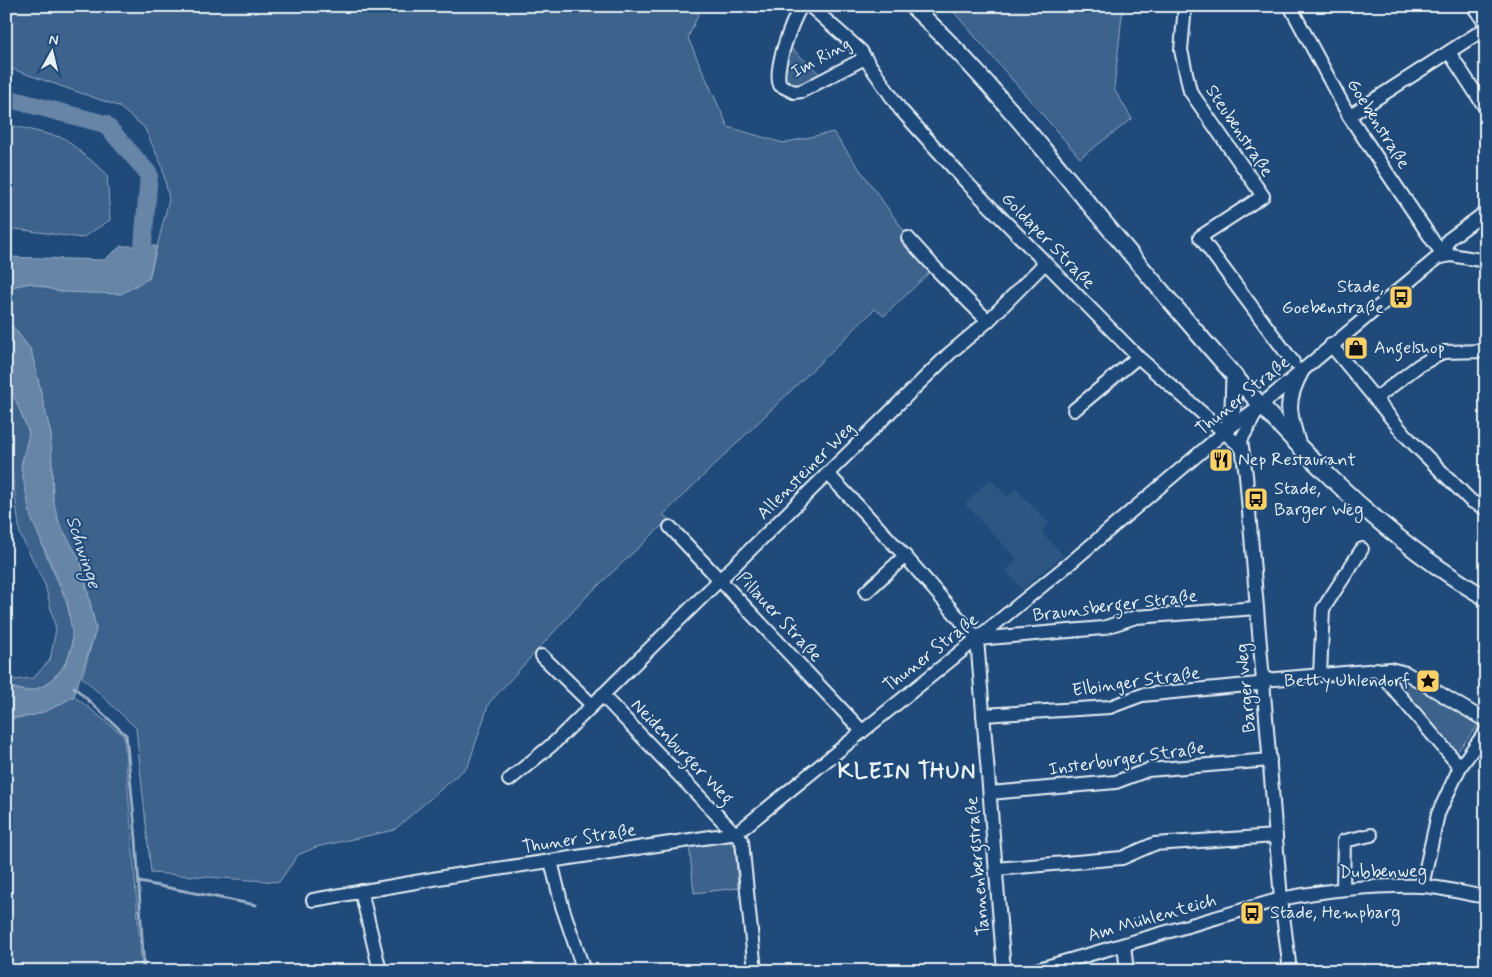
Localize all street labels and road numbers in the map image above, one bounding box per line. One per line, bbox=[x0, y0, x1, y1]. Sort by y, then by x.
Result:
street label: Im Ring bbox=[787, 32, 855, 84]
street label: Goebenstraße bbox=[1341, 74, 1415, 174]
street label: Steubenstraße bbox=[1199, 80, 1279, 182]
street label: Goldaper Straße bbox=[996, 187, 1101, 295]
street label: Thuner Straße bbox=[1191, 350, 1295, 441]
street label: Allensteiner Weg bbox=[752, 417, 860, 525]
street label: Pillauer Straße bbox=[731, 567, 827, 667]
street label: Braunsberger Straße bbox=[1031, 584, 1199, 630]
street label: Thuner Straße bbox=[878, 608, 984, 698]
street label: Barger Weg bbox=[1230, 642, 1263, 734]
street label: Elbinger Straße bbox=[1071, 661, 1201, 703]
street label: Neidenburger Weg bbox=[624, 694, 739, 812]
street label: Insterburger Straße bbox=[1047, 736, 1207, 782]
street label: Tannenbergstraße bbox=[960, 795, 998, 936]
street label: Thuner Straße bbox=[520, 818, 638, 860]
street label: Dubbenweg bbox=[1339, 859, 1427, 886]
street label: Am Mühlenteich bbox=[1085, 888, 1219, 948]

